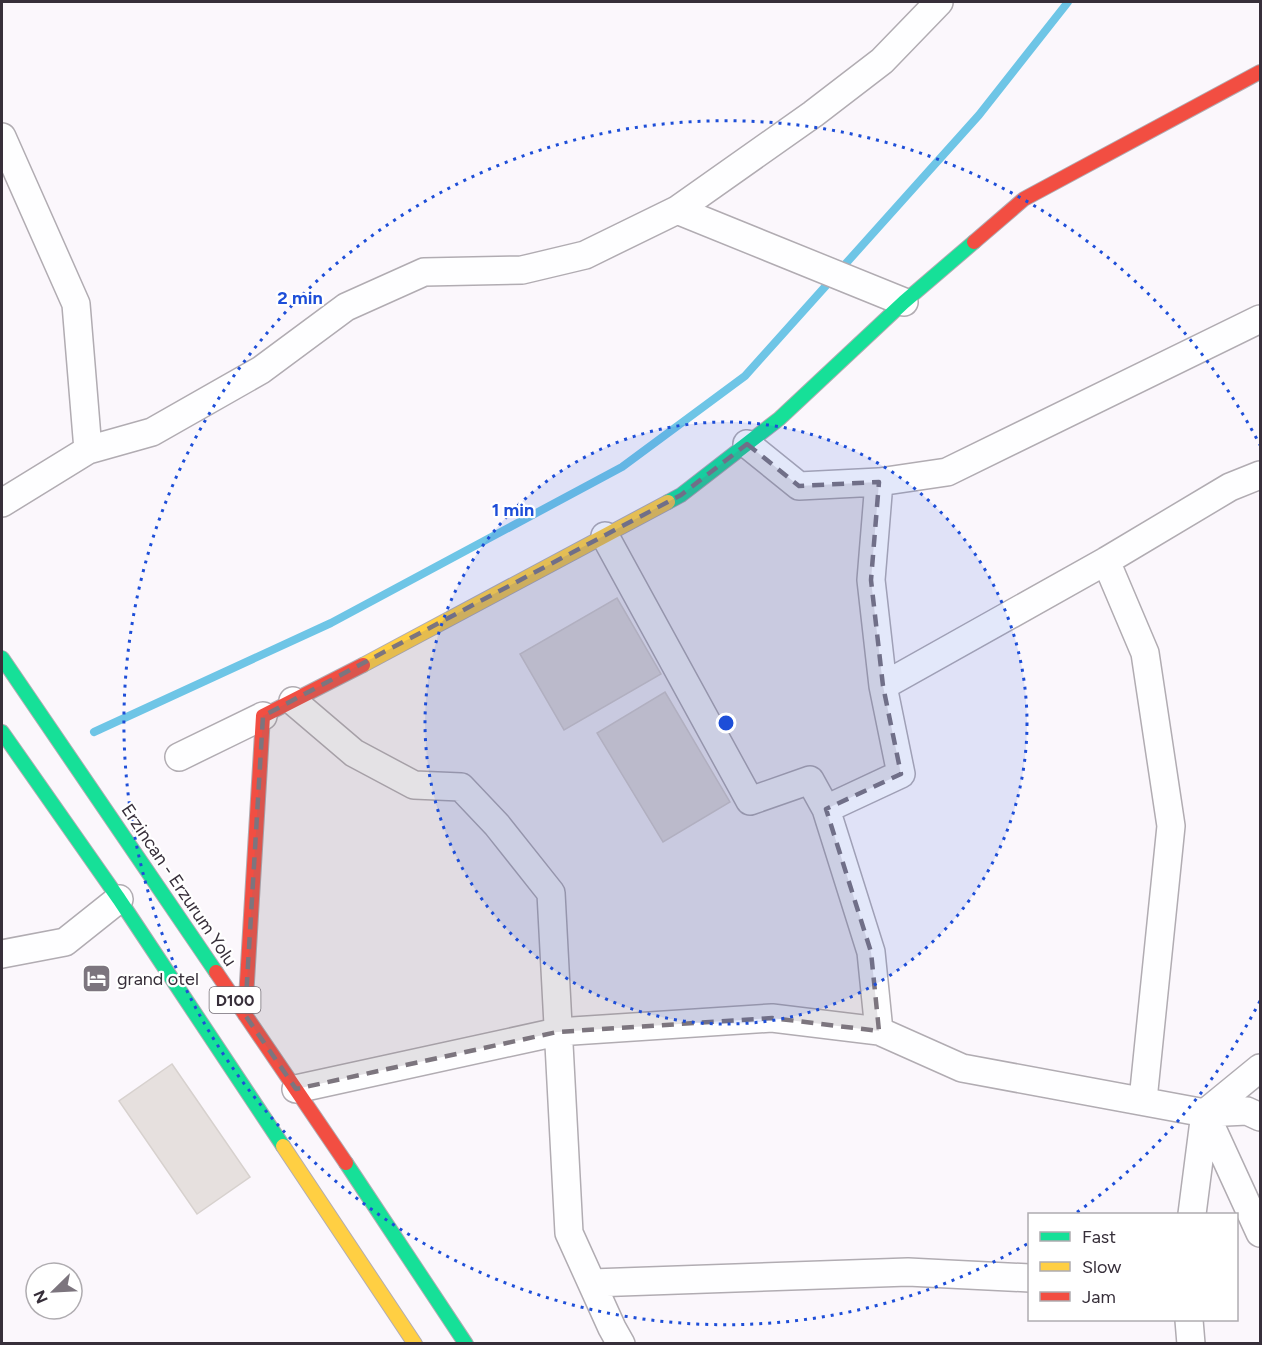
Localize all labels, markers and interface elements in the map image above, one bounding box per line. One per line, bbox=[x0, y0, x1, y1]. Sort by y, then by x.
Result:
text: 2 min bbox=[277, 287, 323, 309]
text: 1 min bbox=[492, 499, 534, 521]
centre of rings bbox=[716, 713, 736, 733]
street label: Erzincan - Erzurum Yolu bbox=[116, 800, 242, 970]
hotel icon: grand otel bbox=[80, 963, 112, 995]
place label: grand otel bbox=[117, 968, 199, 990]
road number: D100 bbox=[210, 987, 260, 1013]
legend bbox=[1028, 1213, 1238, 1321]
text: Fast bbox=[1082, 1226, 1116, 1248]
text: Slow bbox=[1082, 1256, 1121, 1278]
north arrow bbox=[24, 1261, 84, 1321]
text: Jam bbox=[1082, 1286, 1116, 1308]
text: N bbox=[30, 1287, 52, 1306]

